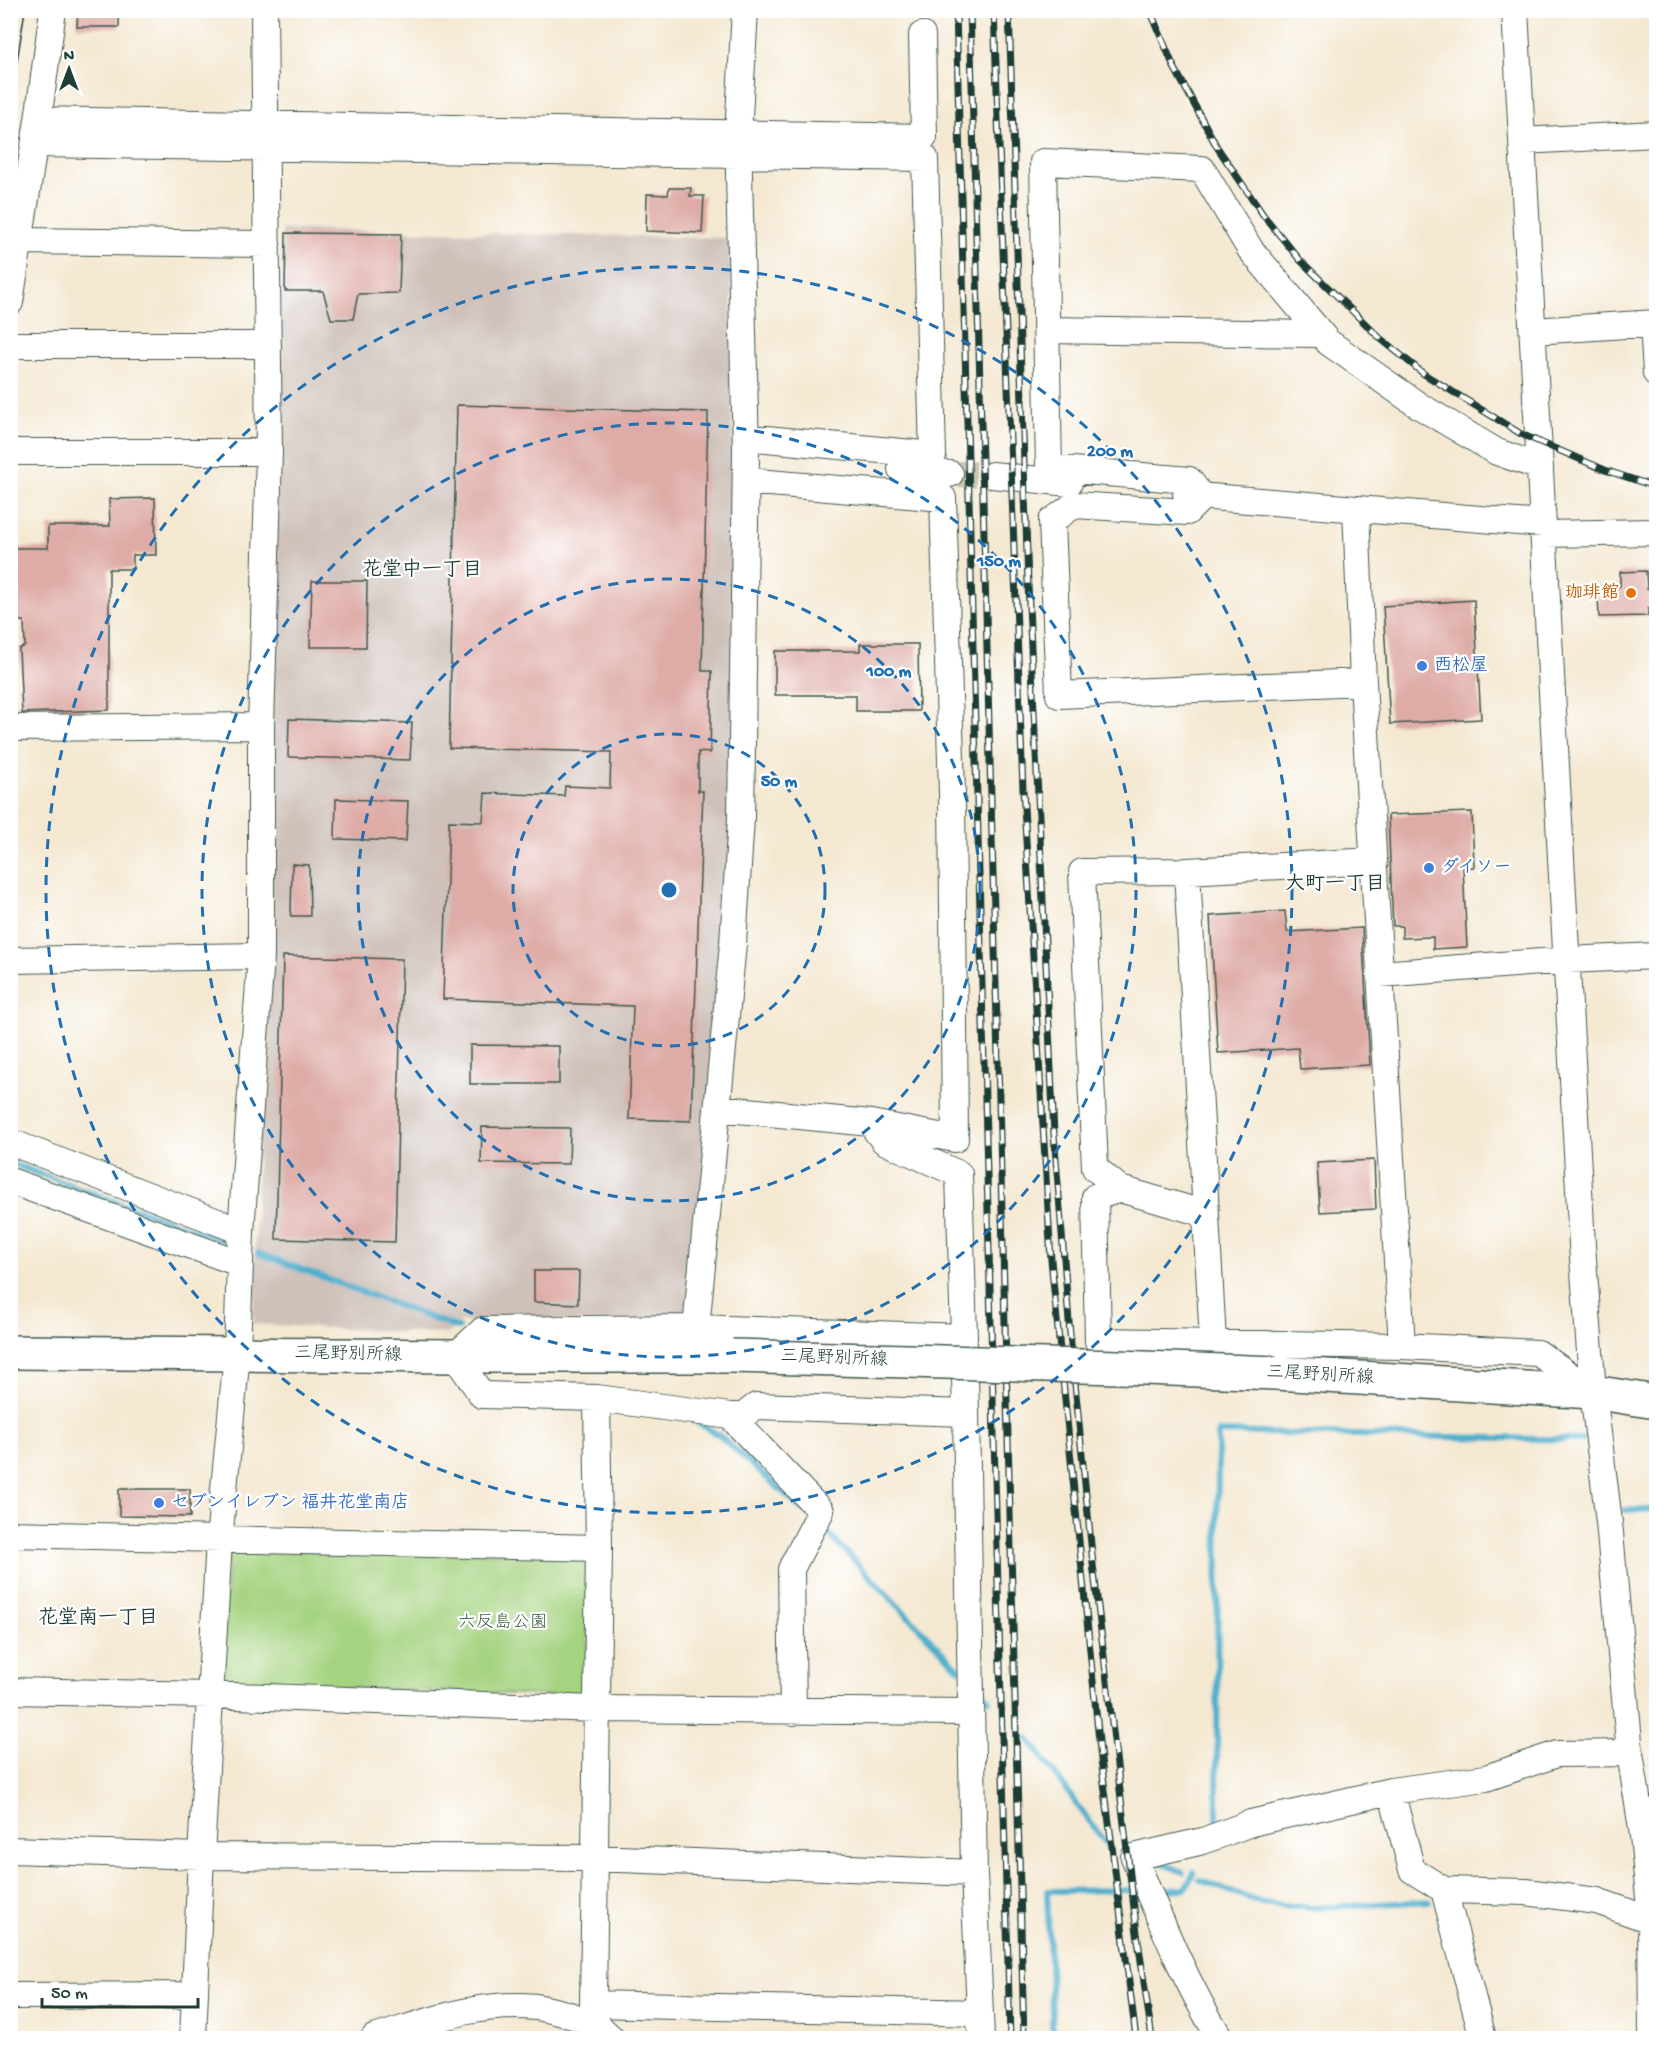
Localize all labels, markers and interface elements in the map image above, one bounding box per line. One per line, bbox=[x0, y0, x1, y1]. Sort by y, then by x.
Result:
north arrow bbox=[39, 39, 99, 99]
text: N bbox=[64, 48, 75, 67]
text: 200 m bbox=[1087, 442, 1133, 463]
text: 150 m bbox=[976, 552, 1021, 573]
district label: 花堂中一丁目 bbox=[362, 558, 482, 583]
place label: 珈琲館 bbox=[1565, 582, 1619, 604]
marker: 珈琲館 bbox=[1624, 586, 1638, 600]
place label: 西松屋 bbox=[1434, 655, 1488, 677]
marker: 西松屋 bbox=[1415, 659, 1429, 673]
text: 100 m bbox=[866, 662, 912, 683]
text: 50 m bbox=[761, 772, 798, 793]
place label: ダイソー bbox=[1441, 857, 1511, 879]
marker: ダイソー bbox=[1422, 861, 1436, 875]
district label: 大町一丁目 bbox=[1285, 873, 1385, 897]
centre of rings bbox=[659, 880, 679, 900]
street label: 三尾野別所線 bbox=[294, 1343, 402, 1366]
street label: 三尾野別所線 bbox=[780, 1346, 888, 1371]
street label: 三尾野別所線 bbox=[1266, 1362, 1375, 1389]
place label: セブンイレブン 福井花堂南店 bbox=[171, 1492, 409, 1514]
marker: セブンイレブン 福井花堂南店 bbox=[152, 1496, 166, 1510]
district label: 花堂南一丁目 bbox=[38, 1606, 158, 1631]
park label: 六反島公園 bbox=[458, 1612, 548, 1634]
scale bar bbox=[42, 1971, 198, 2009]
text: 50 m bbox=[51, 1984, 88, 2005]

